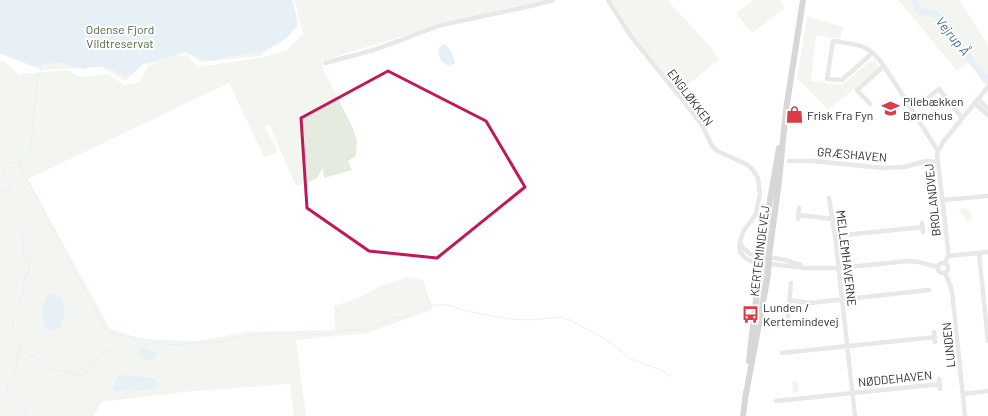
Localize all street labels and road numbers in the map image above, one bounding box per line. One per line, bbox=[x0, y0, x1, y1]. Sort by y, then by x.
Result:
street label: ENGLØKKEN bbox=[665, 66, 717, 128]
street label: GRÆSHAVEN bbox=[816, 144, 888, 164]
street label: BROLANDVEJ bbox=[921, 163, 943, 237]
street label: KERTEMINDEVEJ bbox=[746, 205, 772, 297]
street label: MELLEMHAVERNE bbox=[834, 209, 860, 307]
street label: LUNDEN bbox=[939, 322, 957, 368]
street label: NØDDEHAVEN bbox=[857, 367, 933, 389]

